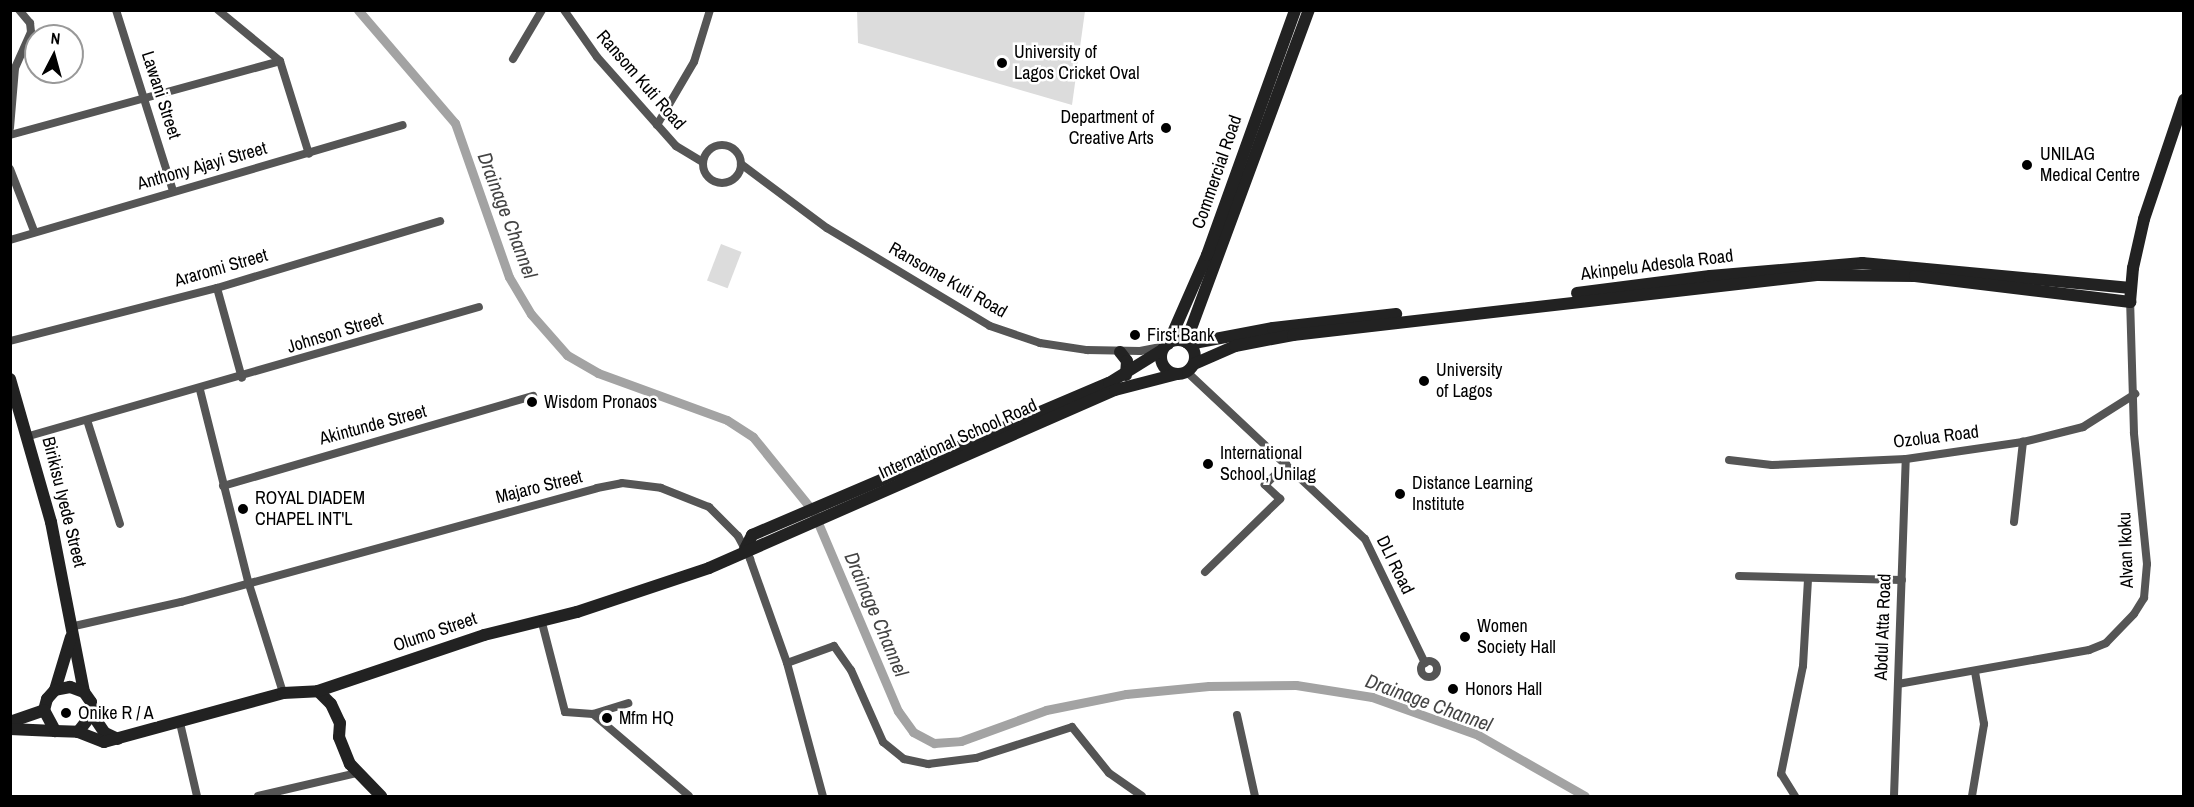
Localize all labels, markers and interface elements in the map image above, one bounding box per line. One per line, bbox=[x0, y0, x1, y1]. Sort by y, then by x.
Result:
north arrow bbox=[24, 24, 84, 84]
street label: Ransom Kuti Road bbox=[592, 26, 690, 134]
text: N bbox=[50, 27, 62, 50]
place label: University of Lagos Cricket Oval bbox=[1014, 42, 1140, 84]
street label: Lawani Street bbox=[137, 48, 185, 142]
marker: University of Lagos Cricket Oval bbox=[995, 56, 1009, 70]
place label: Department of Creative Arts bbox=[1060, 107, 1154, 150]
street label: Commercial Road bbox=[1187, 112, 1247, 232]
marker: Department of Creative Arts bbox=[1159, 121, 1173, 135]
street label: Anthony Ajayi Street bbox=[134, 137, 270, 195]
place label: UNILAG Medical Centre bbox=[2040, 144, 2140, 186]
water label: Drainage Channel bbox=[473, 149, 543, 281]
marker: UNILAG Medical Centre bbox=[2018, 156, 2036, 174]
street label: Ransome Kuti Road bbox=[885, 237, 1011, 323]
street label: Araromi Street bbox=[172, 244, 270, 292]
street label: Akinpelu Adesola Road bbox=[1579, 245, 1735, 285]
street label: Johnson Street bbox=[284, 308, 386, 358]
place label: First Bank bbox=[1147, 324, 1214, 346]
marker: First Bank bbox=[1128, 328, 1142, 342]
place label: University of Lagos bbox=[1436, 360, 1502, 403]
marker: University of Lagos bbox=[1417, 374, 1431, 388]
place label: Wisdom Pronaos bbox=[544, 391, 657, 413]
street label: International School Road bbox=[876, 394, 1040, 484]
marker: Wisdom Pronaos bbox=[525, 395, 539, 409]
street label: Akintunde Street bbox=[317, 400, 429, 450]
street label: Ozolua Road bbox=[1892, 421, 1980, 453]
street label: Birikisu Iyede Street bbox=[37, 435, 91, 569]
place label: International School, Unilag bbox=[1220, 443, 1316, 486]
marker: International School, Unilag bbox=[1201, 457, 1215, 471]
street label: Majaro Street bbox=[493, 466, 585, 508]
place label: Distance Learning Institute bbox=[1412, 473, 1533, 516]
marker: Distance Learning Institute bbox=[1393, 487, 1407, 501]
place label: ROYAL DIADEM CHAPEL INT'L bbox=[255, 488, 365, 530]
marker: ROYAL DIADEM CHAPEL INT'L bbox=[236, 502, 250, 516]
street label: Alvan Ikoku bbox=[2114, 511, 2138, 589]
street label: DLI Road bbox=[1372, 532, 1418, 598]
water label: Drainage Channel bbox=[840, 548, 914, 680]
street label: Abdul Atta Road bbox=[1870, 573, 1896, 681]
street label: Olumo Street bbox=[390, 608, 480, 656]
place label: Women Society Hall bbox=[1477, 616, 1556, 658]
marker: Women Society Hall bbox=[1458, 630, 1472, 644]
water label: Drainage Channel bbox=[1362, 668, 1496, 736]
place label: Honors Hall bbox=[1465, 678, 1542, 700]
marker: Honors Hall bbox=[1446, 682, 1460, 696]
place label: Onike R / A bbox=[78, 702, 154, 724]
marker: Onike R / A bbox=[59, 706, 73, 720]
place label: Mfm HQ bbox=[619, 707, 674, 729]
marker: Mfm HQ bbox=[600, 711, 614, 725]

